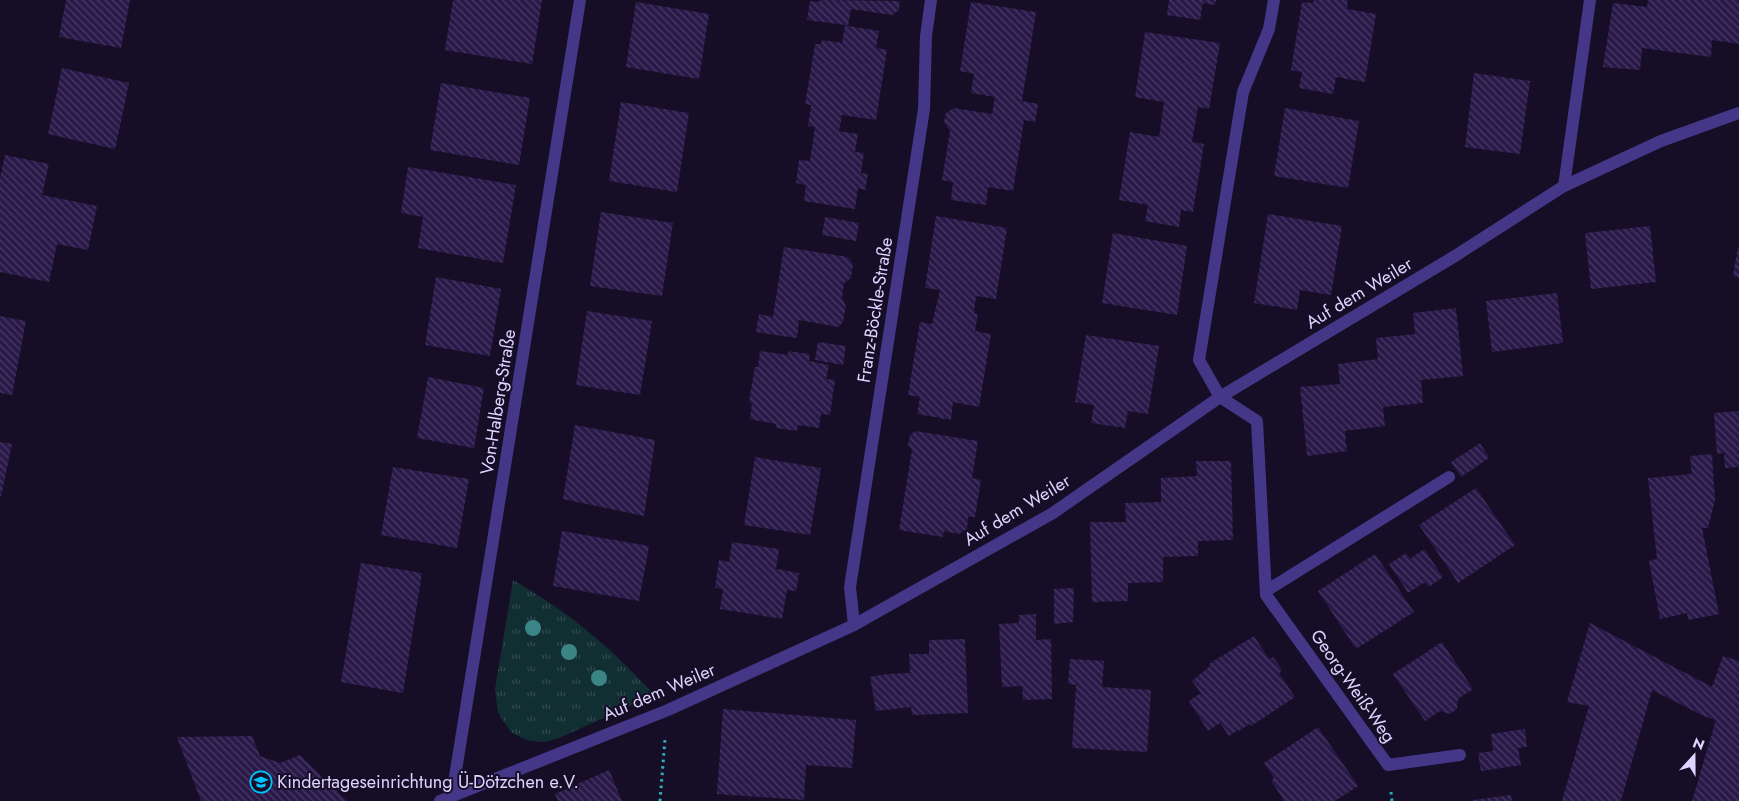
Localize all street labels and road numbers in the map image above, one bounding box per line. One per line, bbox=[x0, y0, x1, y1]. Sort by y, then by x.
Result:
street label: Franz-Böckle-Straße bbox=[851, 235, 899, 385]
street label: Auf dem Weiler bbox=[1301, 250, 1418, 335]
street label: Von-Halberg-Straße bbox=[474, 327, 522, 477]
street label: Auf dem Weiler bbox=[959, 467, 1076, 552]
street label: Georg-Weiß-Weg bbox=[1304, 624, 1402, 748]
street label: Auf dem Weiler bbox=[599, 656, 720, 727]

